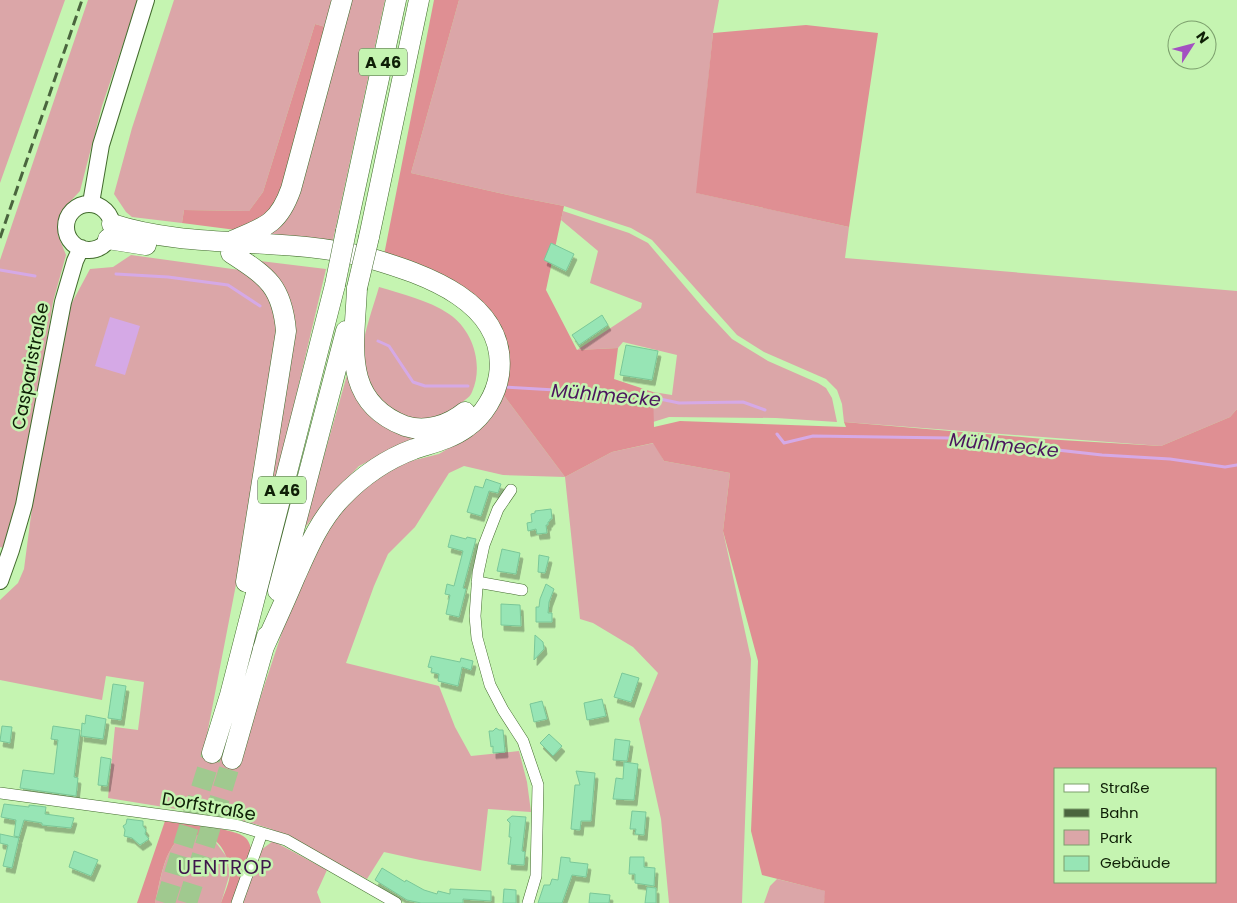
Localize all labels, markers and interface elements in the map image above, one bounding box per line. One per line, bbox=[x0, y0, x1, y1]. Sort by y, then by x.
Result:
north arrow bbox=[1167, 20, 1217, 70]
text: N bbox=[1191, 27, 1214, 47]
road number: A 46 bbox=[359, 48, 407, 76]
street label: Casparistraße bbox=[5, 300, 55, 432]
water label: Mühlmecke bbox=[550, 377, 662, 413]
water label: Mühlmecke bbox=[948, 426, 1060, 464]
road number: A 46 bbox=[258, 476, 306, 504]
legend bbox=[1054, 768, 1217, 883]
text: Straße bbox=[1100, 777, 1150, 798]
street label: Dorfstraße bbox=[160, 785, 258, 827]
text: Bahn bbox=[1100, 802, 1139, 823]
text: Park bbox=[1100, 827, 1132, 848]
text: Gebäude bbox=[1100, 852, 1170, 873]
district label: UENTROP bbox=[177, 853, 273, 881]

